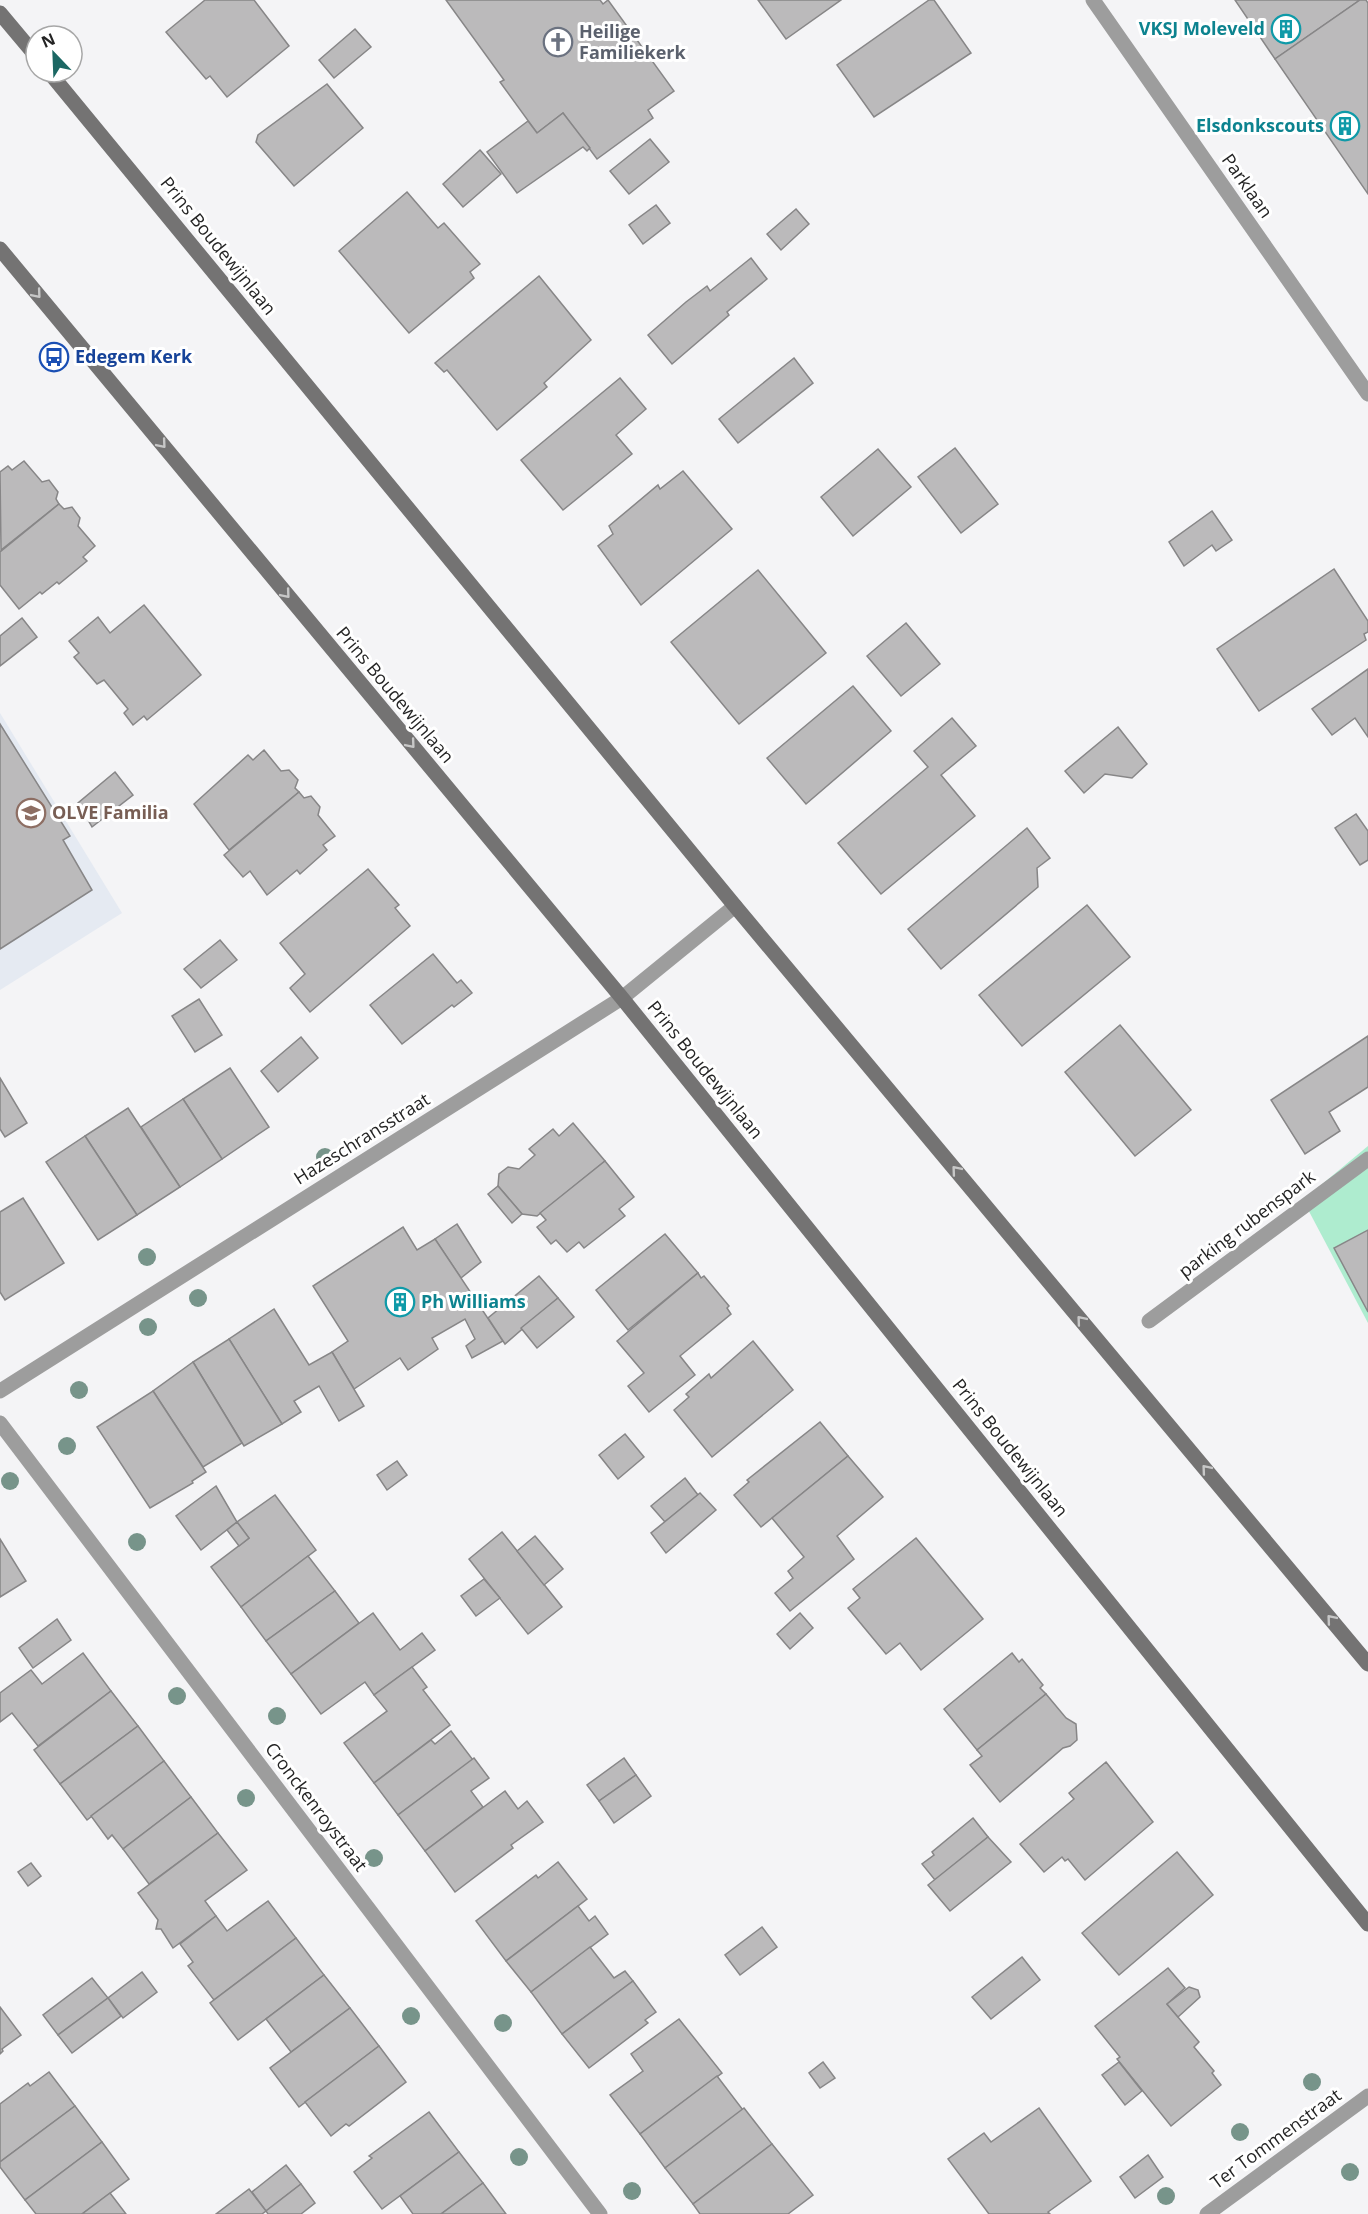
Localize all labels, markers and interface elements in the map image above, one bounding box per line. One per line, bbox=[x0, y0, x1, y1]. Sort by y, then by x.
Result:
building icon: VKSJ Moleveld bbox=[1270, 13, 1302, 45]
place label: VKSJ Moleveld bbox=[1139, 16, 1265, 40]
place label: Heilige Familiekerk bbox=[579, 19, 687, 64]
north arrow bbox=[24, 24, 84, 84]
church icon: Heilige Familiekerk bbox=[542, 26, 574, 58]
text: N bbox=[38, 28, 58, 53]
building icon: Elsdonkscouts bbox=[1329, 110, 1361, 142]
place label: Elsdonkscouts bbox=[1196, 113, 1324, 137]
street label: Parklaan bbox=[1217, 149, 1279, 222]
street label: Prins Boudewijnlaan bbox=[156, 171, 282, 319]
one-way arrow bbox=[30, 287, 41, 298]
bus stop icon: Edegem Kerk bbox=[38, 341, 70, 373]
place label: Edegem Kerk bbox=[75, 344, 193, 368]
one-way arrow bbox=[154, 437, 165, 448]
one-way arrow bbox=[279, 587, 290, 598]
street label: Prins Boudewijnlaan bbox=[332, 621, 460, 768]
one-way arrow bbox=[404, 737, 415, 748]
school or university icon: OLVE Familia bbox=[15, 797, 47, 829]
place label: OLVE Familia bbox=[52, 800, 169, 824]
street label: Prins Boudewijnlaan bbox=[643, 995, 769, 1143]
street label: Hazeschransstraat bbox=[289, 1087, 434, 1190]
street label: parking rubenspark bbox=[1173, 1164, 1320, 1282]
one-way arrow bbox=[952, 1166, 963, 1177]
building icon: Ph Williams bbox=[384, 1286, 416, 1318]
place label: Ph Williams bbox=[421, 1289, 526, 1313]
one-way arrow bbox=[1077, 1315, 1088, 1326]
street label: Prins Boudewijnlaan bbox=[948, 1373, 1074, 1521]
one-way arrow bbox=[1202, 1465, 1213, 1476]
one-way arrow bbox=[1327, 1615, 1338, 1626]
street label: Cronckenroystraat bbox=[260, 1737, 373, 1876]
street label: Ter Tommenstraat bbox=[1205, 2083, 1346, 2194]

